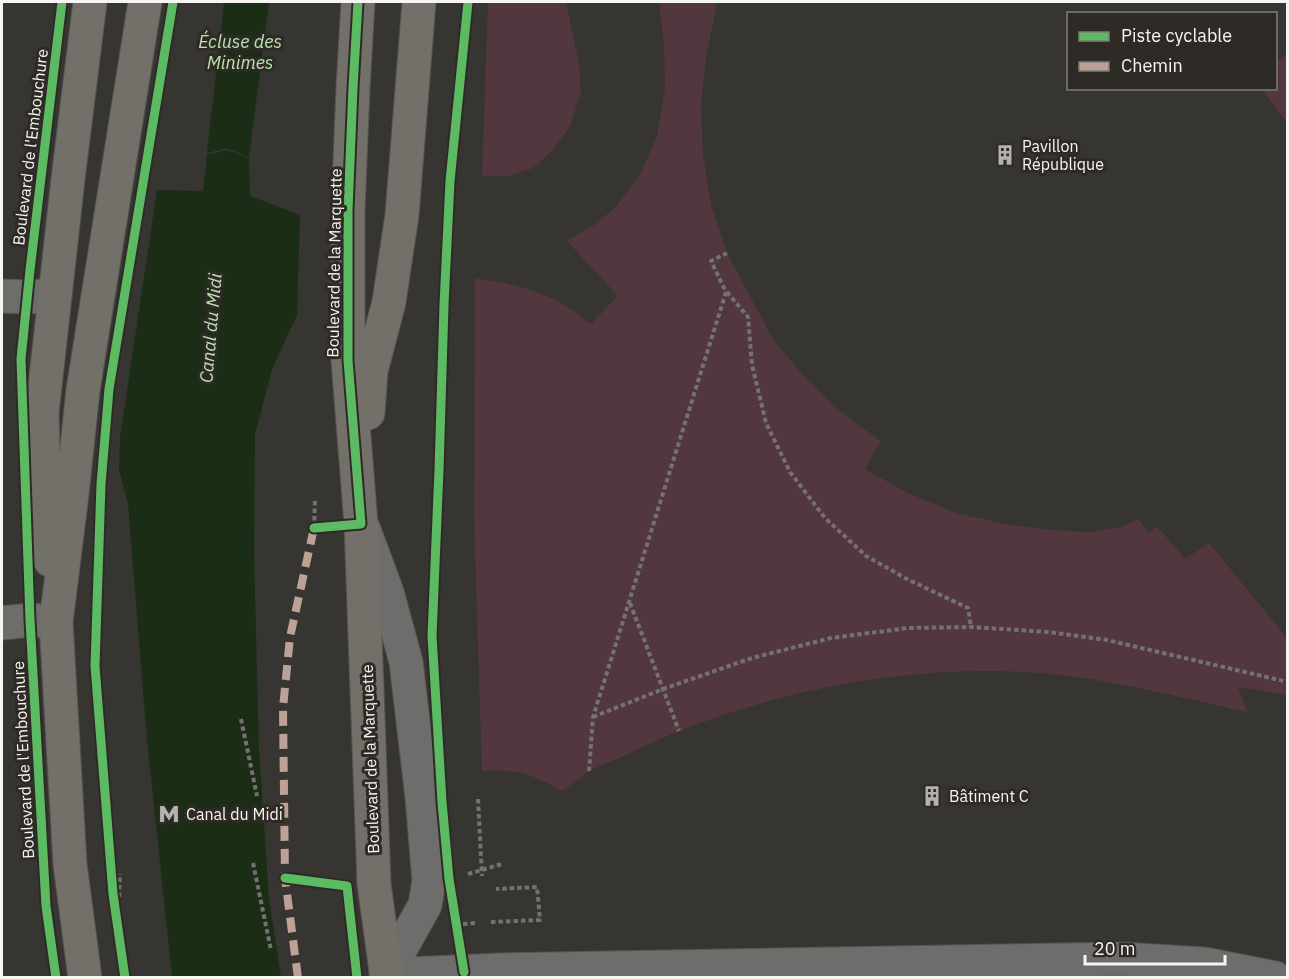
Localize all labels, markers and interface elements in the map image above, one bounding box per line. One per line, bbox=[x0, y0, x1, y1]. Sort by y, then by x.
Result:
legend bbox=[1067, 12, 1277, 90]
text: Piste cyclable bbox=[1121, 24, 1232, 47]
water label: Écluse des Minimes bbox=[198, 30, 282, 74]
street label: Boulevard de l'Embouchure bbox=[8, 47, 52, 247]
text: Chemin bbox=[1121, 54, 1183, 77]
place label: Pavillon République bbox=[1022, 136, 1104, 174]
building icon: Pavillon République bbox=[993, 143, 1017, 167]
street label: Boulevard de la Marquette bbox=[322, 168, 346, 358]
water label: Canal du Midi bbox=[194, 272, 227, 384]
street label: Boulevard de l'Embouchure bbox=[8, 660, 38, 859]
street label: Boulevard de la Marquette bbox=[357, 664, 383, 854]
building icon: Bâtiment C bbox=[920, 784, 944, 808]
place label: Bâtiment C bbox=[949, 786, 1029, 806]
metro station icon: Canal du Midi bbox=[157, 802, 181, 826]
place label: Canal du Midi bbox=[186, 804, 283, 824]
scale bar bbox=[1085, 928, 1224, 966]
text: 20 m bbox=[1094, 937, 1136, 960]

